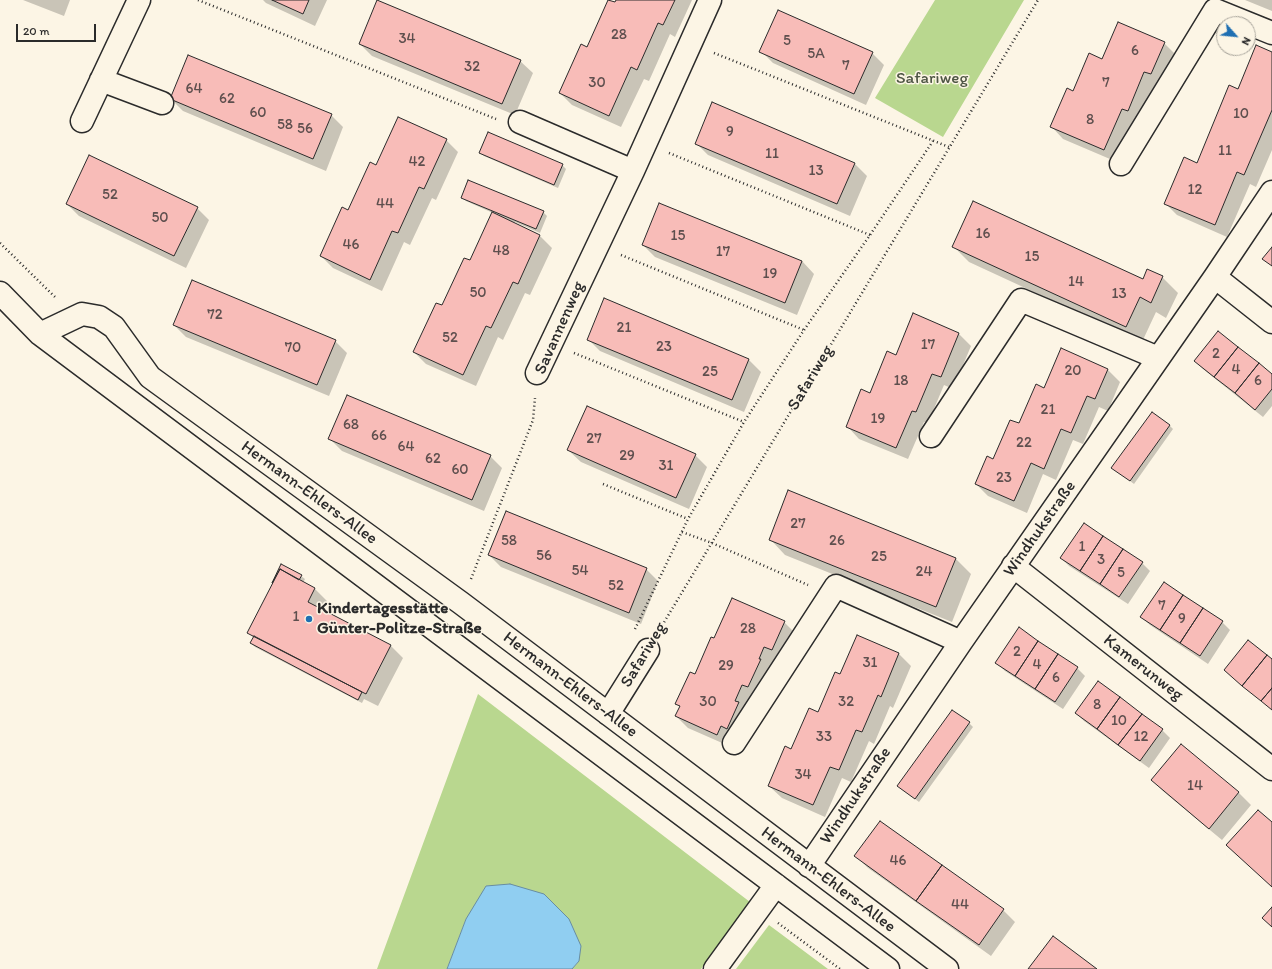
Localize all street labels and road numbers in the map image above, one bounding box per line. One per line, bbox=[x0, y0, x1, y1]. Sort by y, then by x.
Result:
street label: Savannenweg bbox=[530, 278, 590, 378]
street label: Safariweg bbox=[784, 342, 838, 414]
street label: Hermann-Ehlers-Allee bbox=[237, 437, 381, 549]
street label: Windhukstraße bbox=[999, 477, 1081, 581]
street label: Safariweg bbox=[617, 619, 671, 691]
street label: Hermann-Ehlers-Allee bbox=[499, 628, 641, 742]
street label: Kamerunweg bbox=[1099, 630, 1187, 706]
street label: Windhukstraße bbox=[816, 744, 896, 848]
street label: Hermann-Ehlers-Allee bbox=[757, 823, 899, 937]

